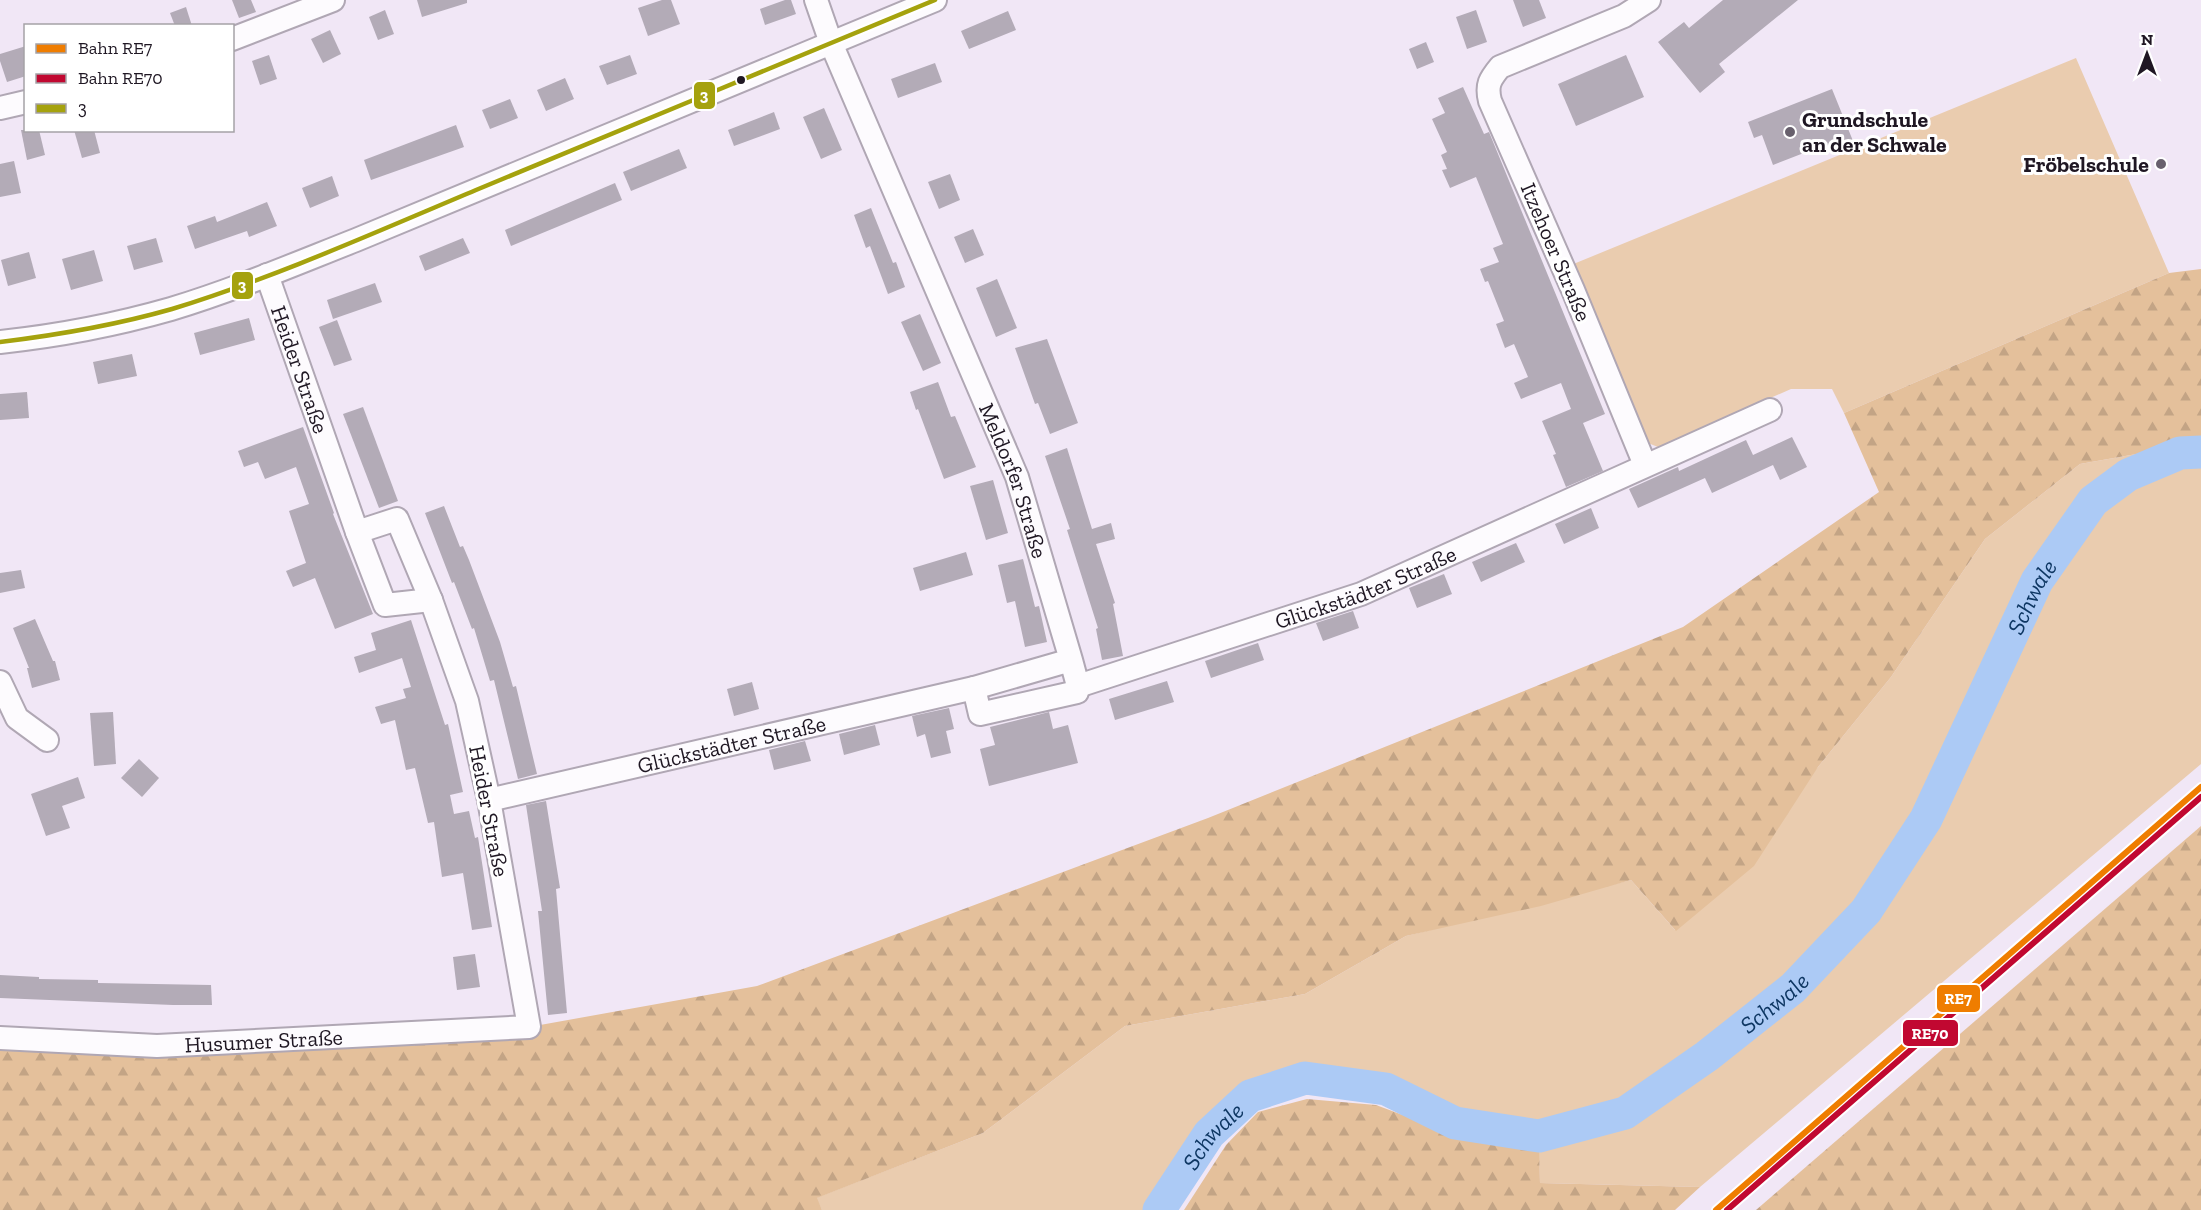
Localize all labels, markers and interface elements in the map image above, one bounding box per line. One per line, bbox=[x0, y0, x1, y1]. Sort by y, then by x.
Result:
legend bbox=[24, 24, 234, 132]
north arrow bbox=[2117, 24, 2177, 84]
text: N bbox=[2141, 30, 2153, 49]
text: Bahn RE7 bbox=[78, 37, 153, 59]
text: Bahn RE70 bbox=[78, 67, 163, 89]
unlabelled marker bbox=[735, 74, 747, 86]
line badge: 3 bbox=[693, 81, 716, 110]
text: 3 bbox=[700, 86, 709, 105]
text: 3 bbox=[78, 97, 87, 119]
place label: Grundschule an der Schwale bbox=[1802, 106, 1947, 158]
marker: Grundschule an der Schwale bbox=[1783, 125, 1797, 139]
place label: Fröbelschule bbox=[2023, 151, 2149, 178]
marker: Fröbelschule bbox=[2154, 157, 2168, 171]
street label: Itzehoer Straße bbox=[1515, 179, 1597, 325]
line badge: 3 bbox=[231, 271, 254, 300]
text: 3 bbox=[238, 276, 247, 295]
street label: Heider Straße bbox=[265, 302, 335, 437]
street label: Meldorfer Straße bbox=[973, 399, 1054, 561]
street label: Glückstädter Straße bbox=[1271, 540, 1460, 635]
water label: Schwale bbox=[2000, 553, 2062, 639]
street label: Glückstädter Straße bbox=[635, 709, 828, 779]
street label: Heider Straße bbox=[463, 743, 515, 879]
water label: Schwale bbox=[1734, 966, 1815, 1039]
line badge: RE7 bbox=[1936, 984, 1981, 1013]
text: RE7 bbox=[1944, 989, 1972, 1008]
line badge: RE70 bbox=[1902, 1019, 1959, 1047]
street label: Husumer Straße bbox=[184, 1023, 343, 1058]
text: RE70 bbox=[1912, 1024, 1948, 1043]
water label: Schwale bbox=[1175, 1095, 1249, 1175]

